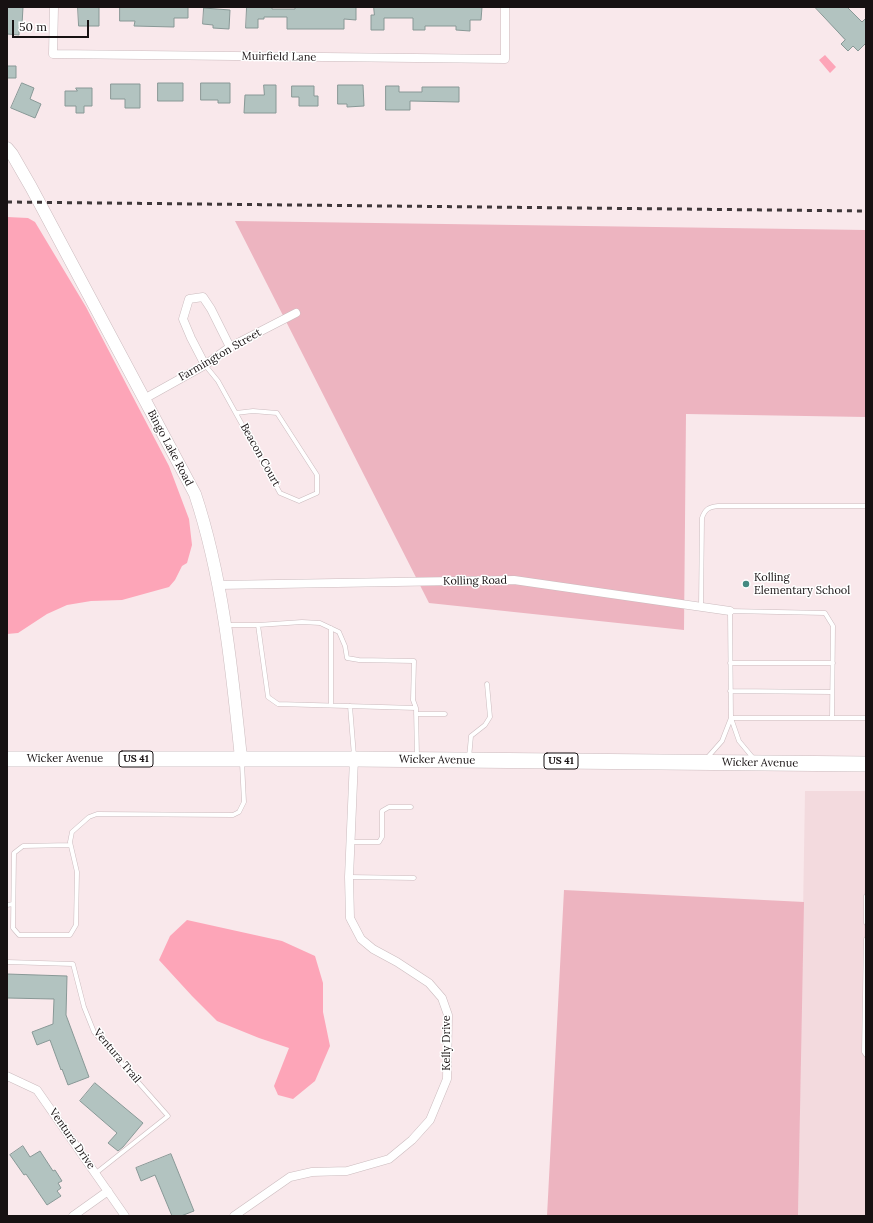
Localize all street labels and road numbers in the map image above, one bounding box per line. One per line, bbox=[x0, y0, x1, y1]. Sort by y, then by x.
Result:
street label: Muirfield Lane bbox=[242, 50, 316, 64]
street label: Farmington Street bbox=[176, 326, 264, 384]
street label: Bingo Lake Road bbox=[144, 408, 196, 488]
street label: Beacon Court bbox=[237, 421, 283, 489]
street label: Kolling Road bbox=[443, 574, 507, 588]
road number: US 41 bbox=[119, 751, 153, 767]
street label: Wicker Avenue bbox=[27, 752, 103, 766]
street label: Wicker Avenue bbox=[399, 753, 475, 767]
road number: US 41 bbox=[544, 753, 578, 769]
street label: Wicker Avenue bbox=[722, 756, 798, 770]
street label: Kelly Drive bbox=[440, 1015, 454, 1071]
street label: Ventura Trail bbox=[91, 1026, 143, 1086]
street label: Ventura Drive bbox=[46, 1106, 98, 1172]

